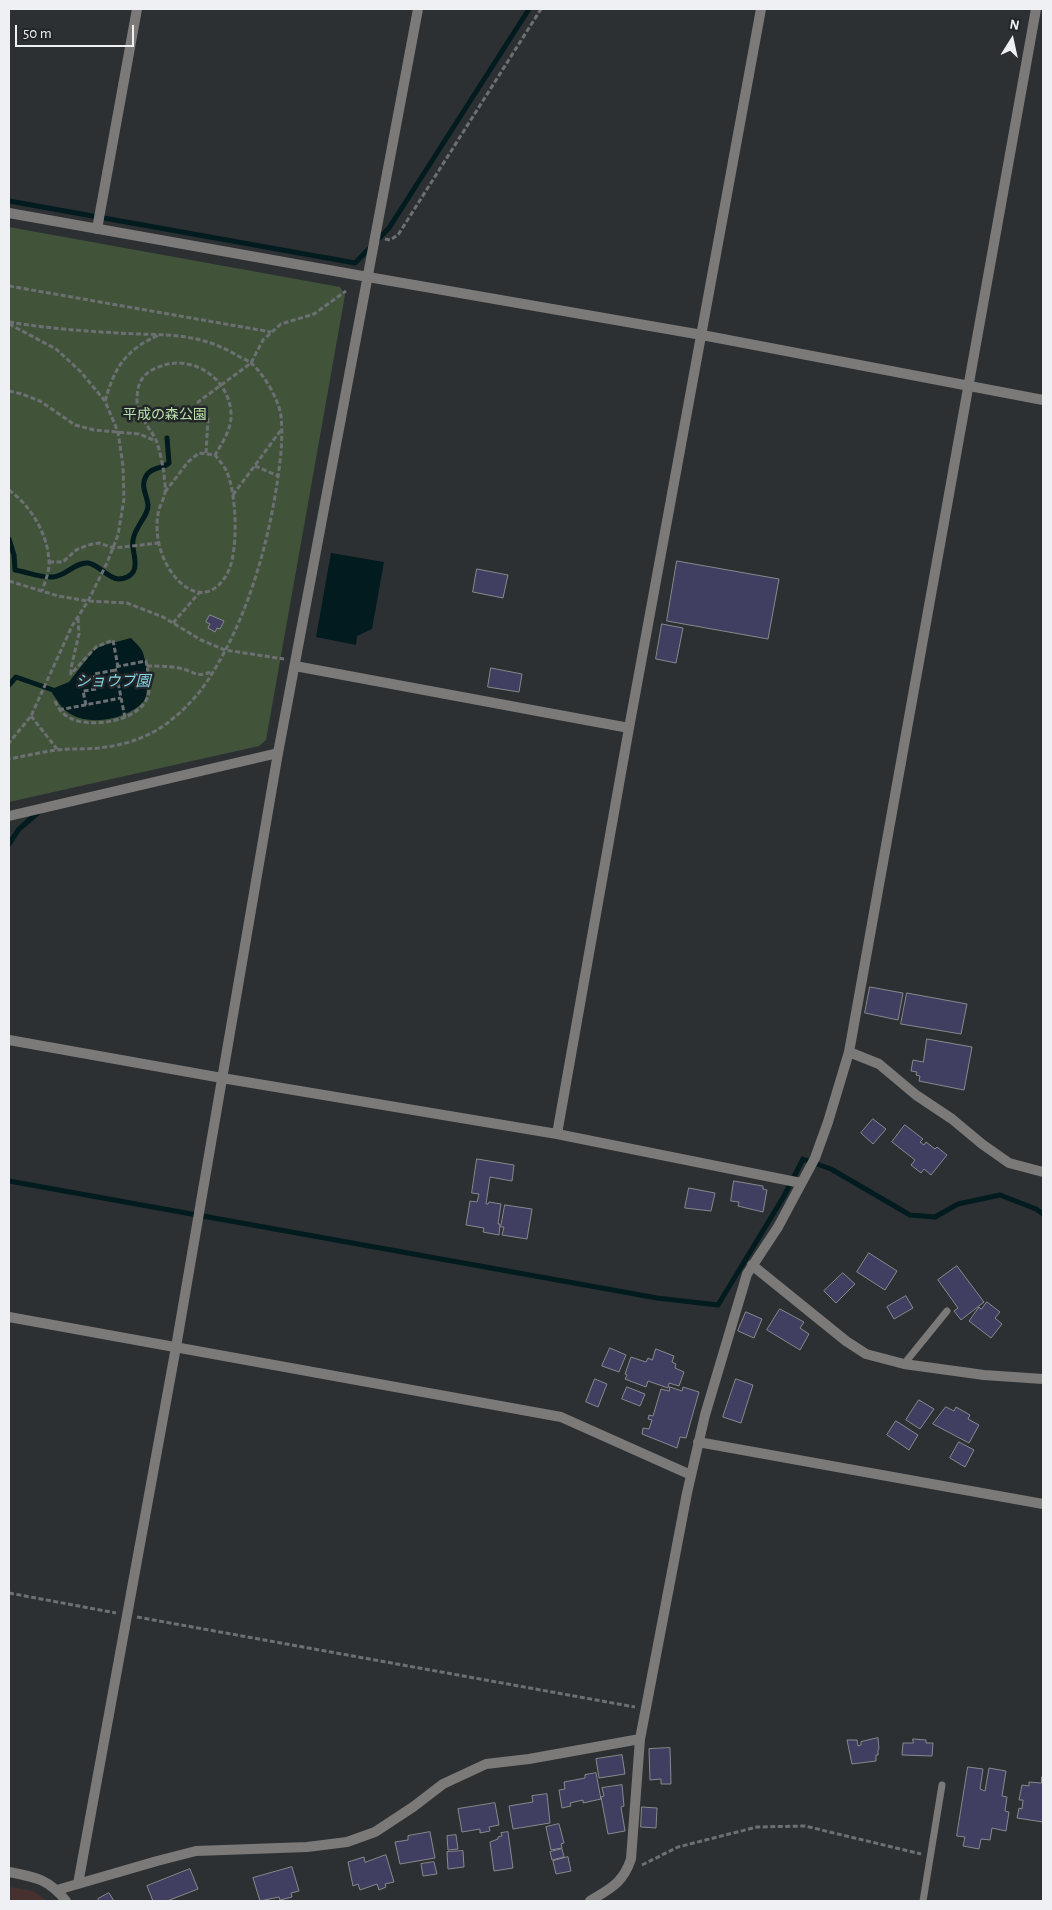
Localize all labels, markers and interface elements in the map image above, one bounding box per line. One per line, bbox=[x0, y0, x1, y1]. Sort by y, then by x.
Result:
scale bar bbox=[18, 15, 136, 47]
north arrow bbox=[987, 15, 1037, 65]
text: N bbox=[1009, 17, 1021, 33]
text: 50 m bbox=[23, 26, 52, 41]
park label: 平成の森公園 bbox=[123, 407, 207, 423]
water label: ショウブ園 bbox=[76, 672, 150, 690]

